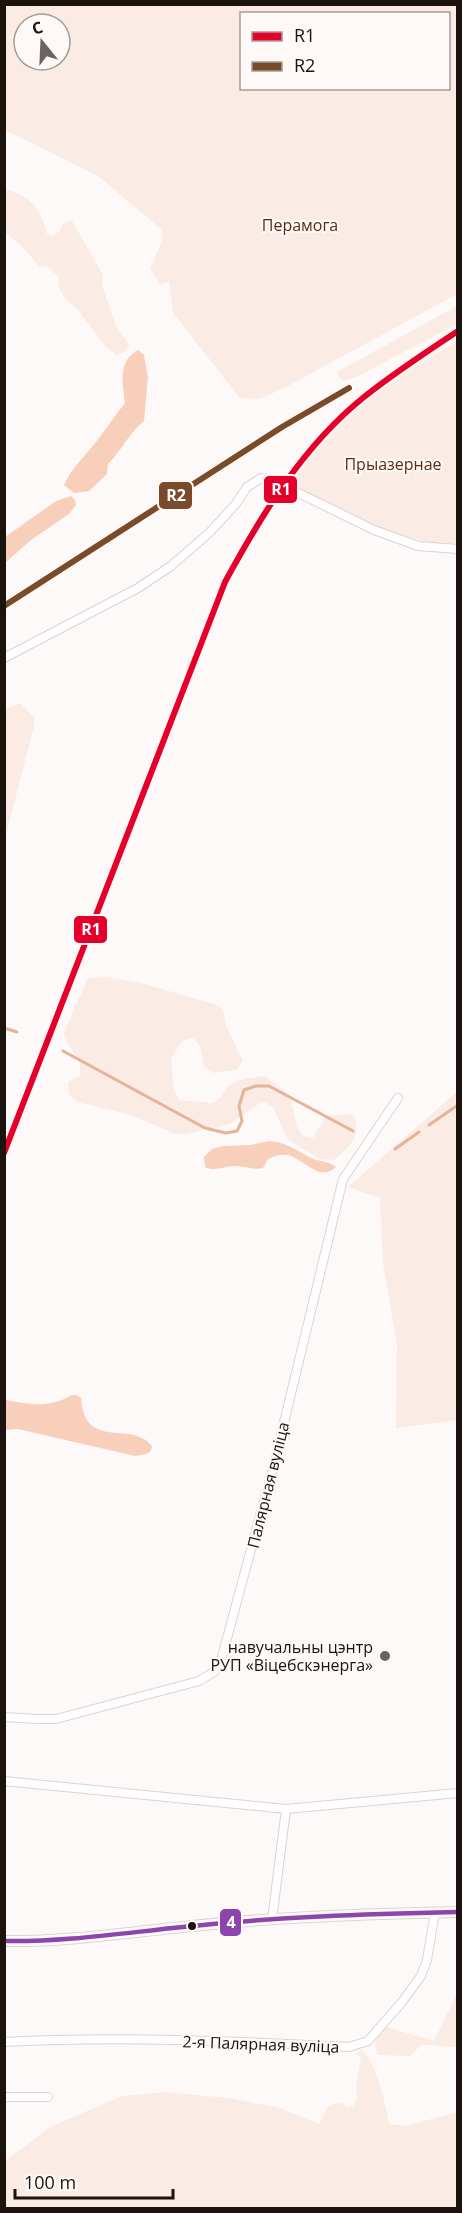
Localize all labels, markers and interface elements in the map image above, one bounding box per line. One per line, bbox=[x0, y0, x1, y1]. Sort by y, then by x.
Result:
north arrow bbox=[12, 12, 72, 72]
legend bbox=[240, 12, 450, 90]
text: С bbox=[29, 16, 46, 40]
text: R1 bbox=[294, 23, 315, 47]
text: R2 bbox=[294, 53, 315, 77]
park label: Перамога bbox=[262, 214, 338, 236]
park label: Прыазернае bbox=[344, 453, 442, 475]
line badge: R1 bbox=[263, 475, 298, 504]
text: R1 bbox=[271, 478, 291, 500]
line badge: R2 bbox=[158, 481, 193, 510]
text: R2 bbox=[166, 484, 186, 506]
line badge: R1 bbox=[73, 915, 108, 944]
text: R1 bbox=[81, 918, 101, 940]
street label: Палярная вуліца bbox=[242, 1419, 294, 1551]
place label: навучальны цэнтр РУП «Віцебскэнерга» bbox=[210, 1636, 373, 1676]
marker: навучальны цэнтр РУП «Віцебскэнерга» bbox=[378, 1649, 392, 1663]
line badge: 4 bbox=[219, 1908, 242, 1937]
text: 4 bbox=[226, 1911, 236, 1933]
unlabelled marker bbox=[186, 1920, 198, 1932]
street label: 2-я Палярная вуліца bbox=[182, 2030, 340, 2058]
scale bar bbox=[15, 2162, 172, 2200]
text: 100 m bbox=[24, 2170, 76, 2194]

